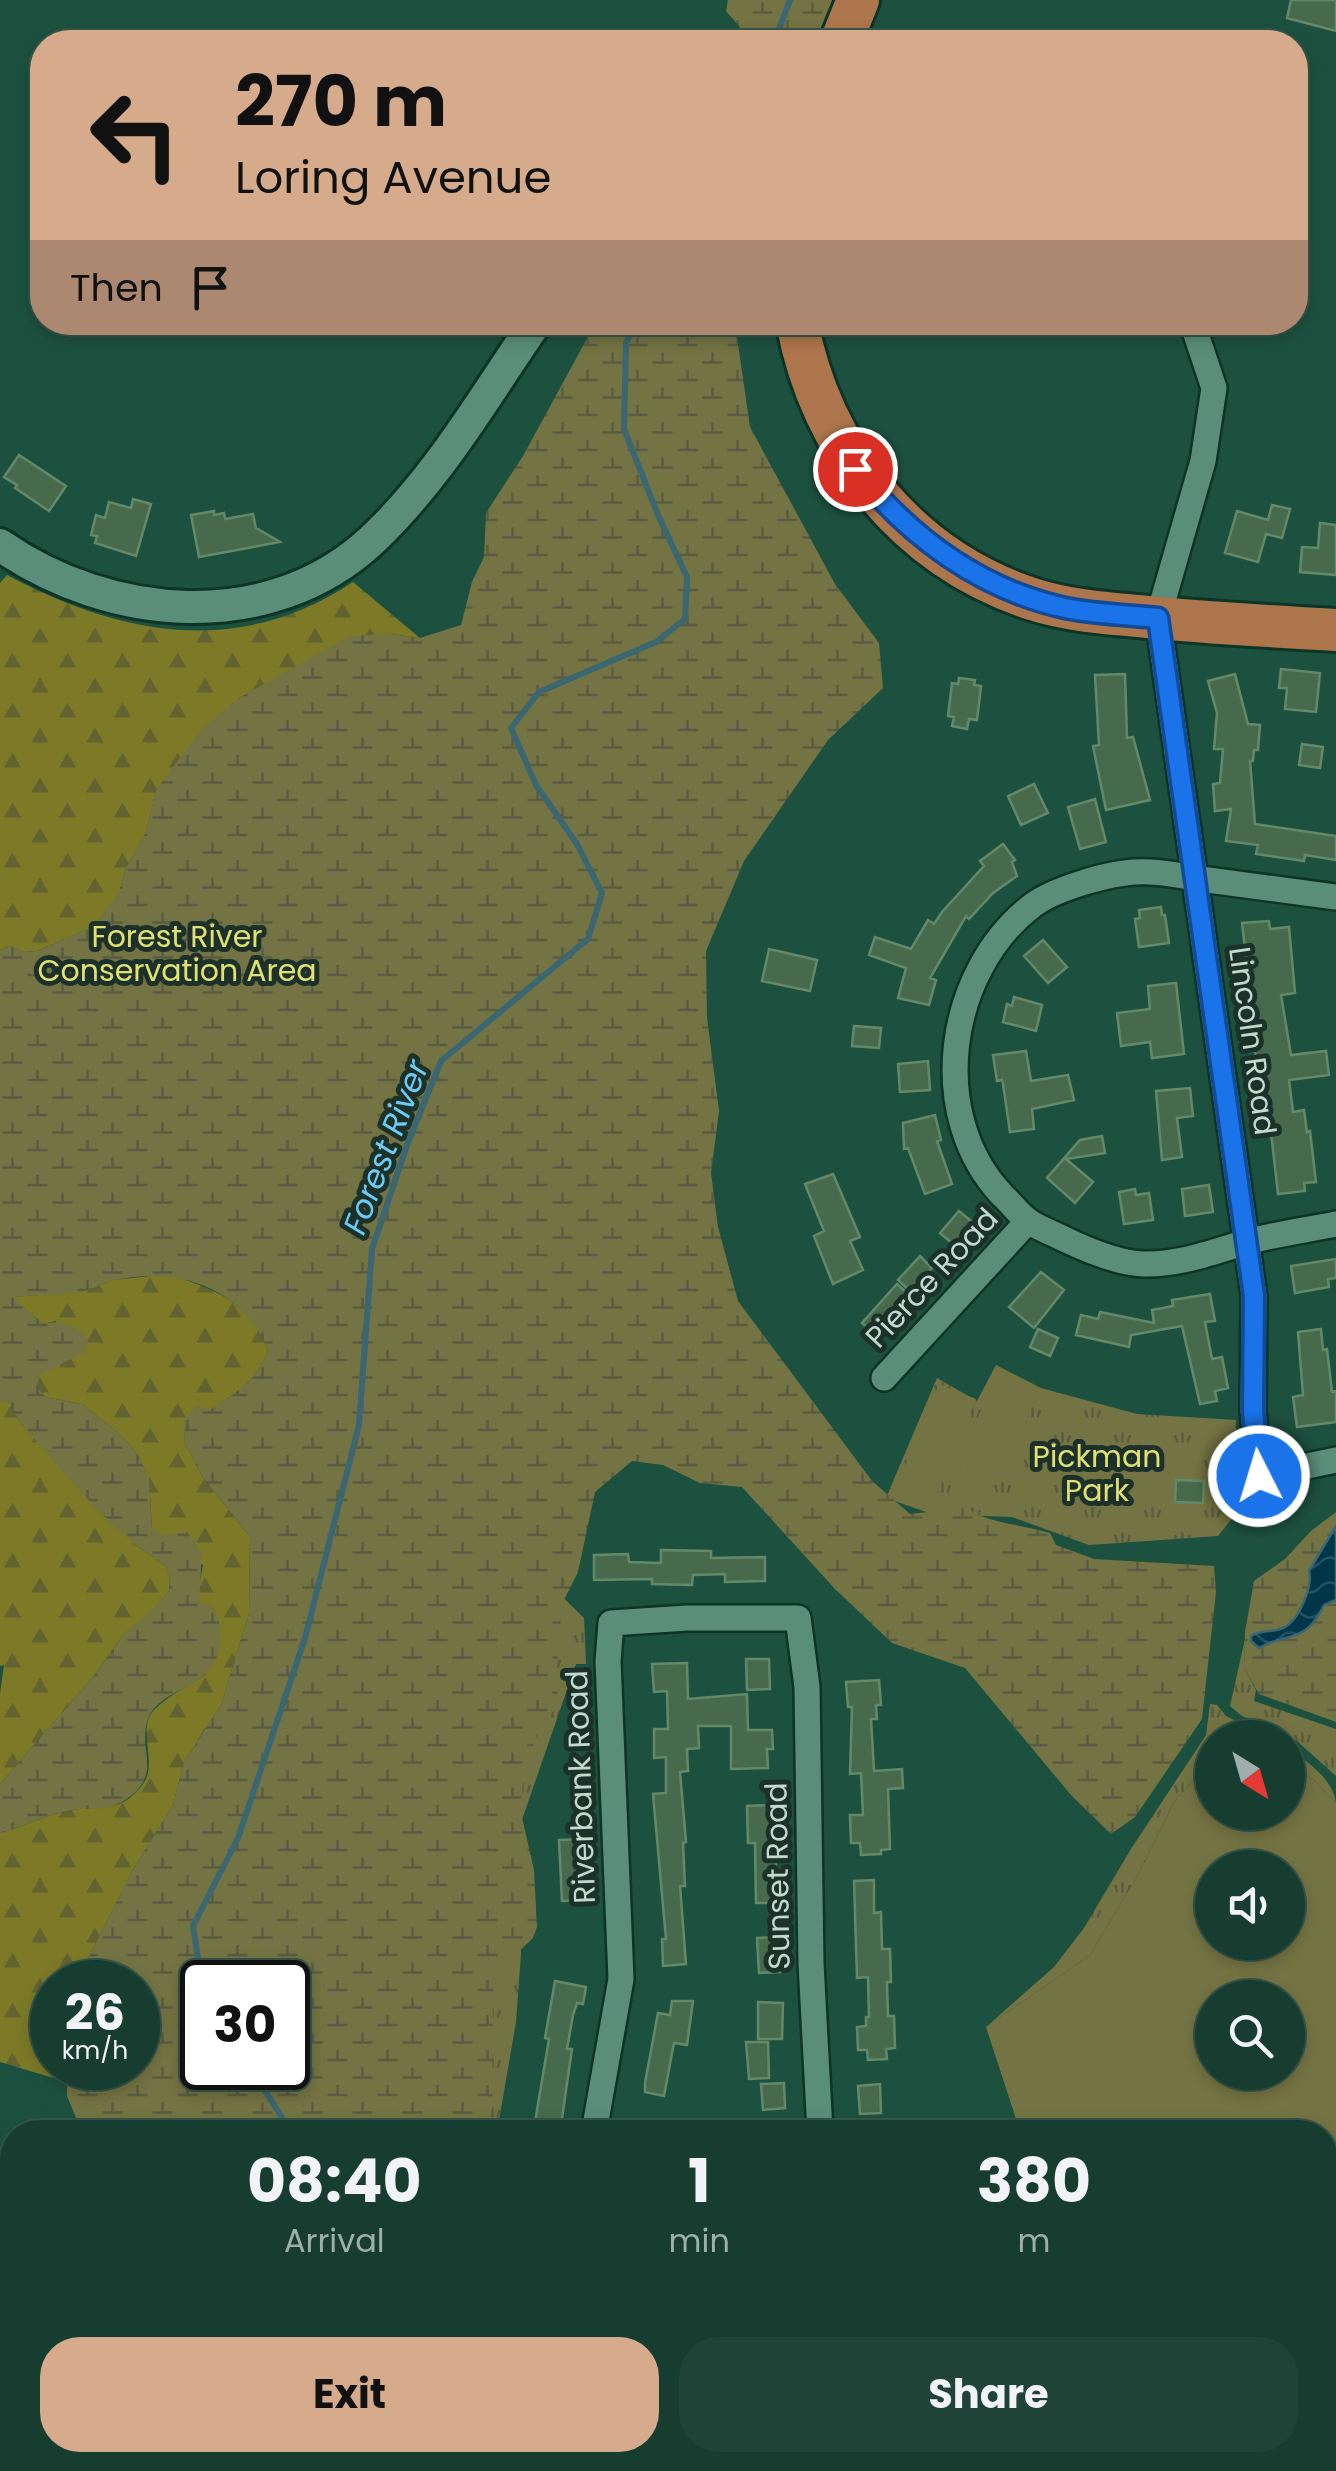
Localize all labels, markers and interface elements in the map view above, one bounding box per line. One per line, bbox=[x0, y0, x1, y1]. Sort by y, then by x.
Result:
text: 270 m bbox=[235, 52, 447, 151]
icon: left bbox=[70, 70, 200, 200]
text: Loring Avenue bbox=[235, 146, 551, 209]
icon: arrive bbox=[183, 260, 238, 315]
text: Then bbox=[70, 261, 163, 314]
pin bbox=[813, 427, 898, 512]
icon: arrive bbox=[828, 442, 883, 497]
park label: Forest River Conservation Area bbox=[37, 915, 317, 992]
street label: Lincoln Road bbox=[1218, 944, 1287, 1138]
water label: Forest River bbox=[332, 1052, 440, 1240]
street label: Pierce Road bbox=[855, 1198, 1008, 1357]
position arrow bbox=[1207, 1424, 1311, 1528]
park label: Pickman Park bbox=[1033, 1435, 1161, 1512]
street label: Riverbank Road bbox=[555, 1670, 606, 1904]
north arrow bbox=[1195, 1720, 1305, 1830]
map controls bbox=[1195, 1720, 1305, 2090]
street label: Sunset Road bbox=[754, 1782, 801, 1970]
button: sound bbox=[1195, 1850, 1305, 1960]
speed limit sign: 30 bbox=[180, 1960, 310, 2090]
text: 26 bbox=[65, 1977, 125, 2048]
button: search bbox=[1195, 1980, 1305, 2090]
text: km/h bbox=[62, 2033, 128, 2068]
text: 08:40 bbox=[247, 2139, 422, 2223]
text: 1 bbox=[688, 2139, 711, 2223]
text: 380 bbox=[977, 2139, 1091, 2223]
text: Arrival bbox=[284, 2218, 385, 2263]
text: min bbox=[669, 2218, 730, 2263]
text: m bbox=[1017, 2218, 1050, 2263]
button: Exit bbox=[40, 2337, 659, 2452]
button: Share bbox=[679, 2337, 1298, 2452]

